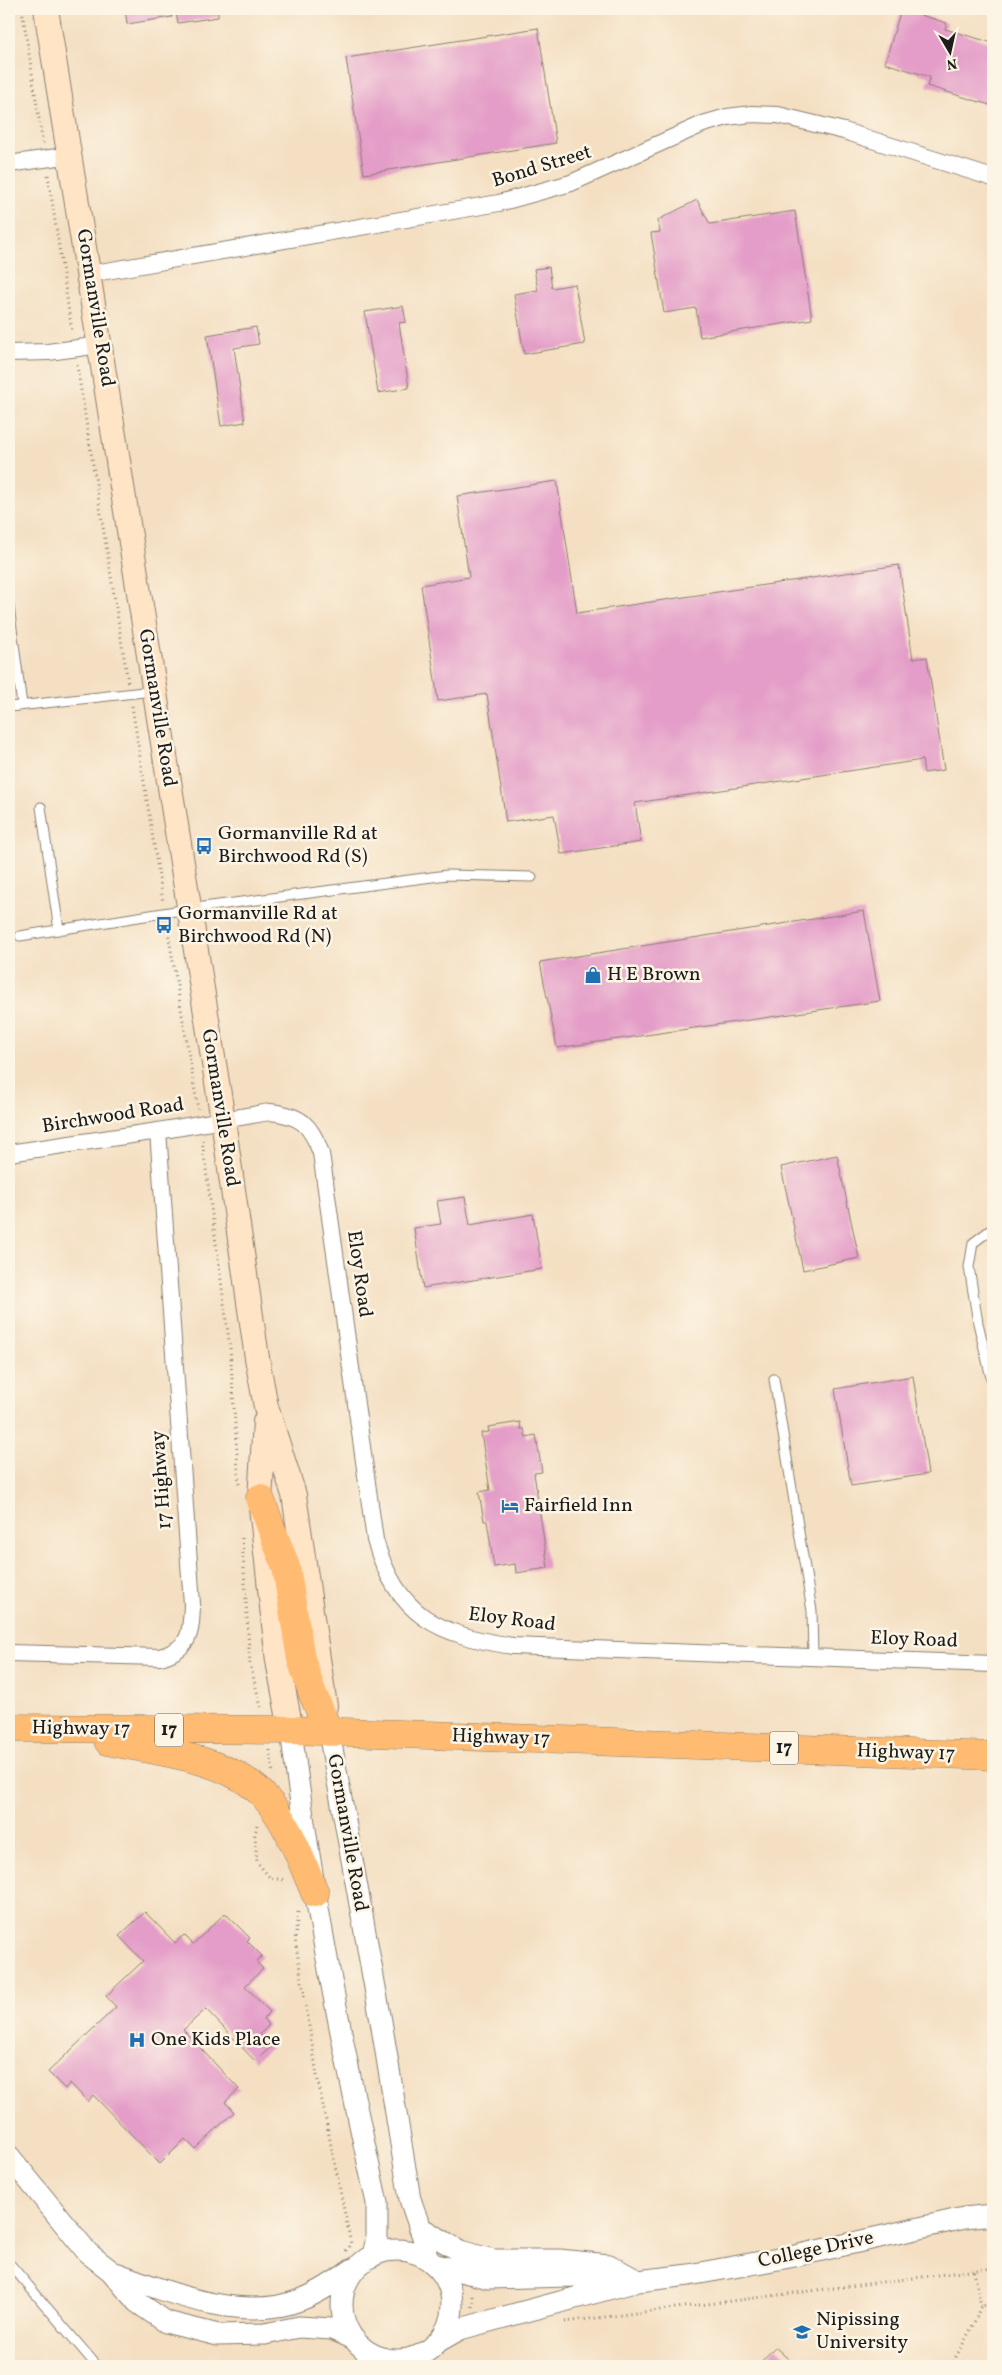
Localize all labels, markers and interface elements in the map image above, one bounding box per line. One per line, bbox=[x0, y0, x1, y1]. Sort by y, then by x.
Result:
north arrow bbox=[924, 28, 974, 78]
text: N bbox=[945, 53, 958, 74]
street label: Bond Street bbox=[489, 139, 595, 195]
street label: Gormanville Road bbox=[69, 227, 121, 389]
street label: Gormanville Road bbox=[131, 627, 183, 789]
place label: Gormanville Rd at Birchwood Rd (S) bbox=[218, 820, 378, 871]
bus stop icon: Gormanville Rd at Birchwood Rd (S) bbox=[194, 836, 214, 856]
place label: Gormanville Rd at Birchwood Rd (N) bbox=[178, 900, 338, 951]
bus stop icon: Gormanville Rd at Birchwood Rd (N) bbox=[154, 915, 174, 935]
place label: H E Brown bbox=[607, 961, 701, 989]
shop icon: H E Brown bbox=[583, 965, 603, 985]
street label: Gormanville Road bbox=[194, 1027, 246, 1189]
street label: Birchwood Road bbox=[40, 1091, 186, 1141]
street label: Eloy Road bbox=[339, 1229, 379, 1319]
street label: 17 Highway bbox=[145, 1429, 179, 1531]
place label: Fairfield Inn bbox=[524, 1492, 633, 1520]
hotel icon: Fairfield Inn bbox=[500, 1496, 520, 1516]
street label: Eloy Road bbox=[467, 1601, 557, 1639]
street label: Eloy Road bbox=[870, 1624, 958, 1656]
street label: Highway 17 bbox=[31, 1714, 131, 1744]
road number: 17 bbox=[155, 1714, 183, 1746]
street label: Highway 17 bbox=[451, 1722, 551, 1754]
road number: 17 bbox=[770, 1732, 798, 1765]
street label: Highway 17 bbox=[856, 1737, 956, 1769]
street label: Gormanville Road bbox=[319, 1752, 375, 1914]
place label: One Kids Place bbox=[151, 2026, 280, 2054]
hospital icon: One Kids Place bbox=[127, 2030, 147, 2050]
street label: College Drive bbox=[756, 2224, 876, 2276]
place label: Nipissing University bbox=[816, 2306, 908, 2357]
school or university icon: Nipissing University bbox=[792, 2322, 812, 2342]

